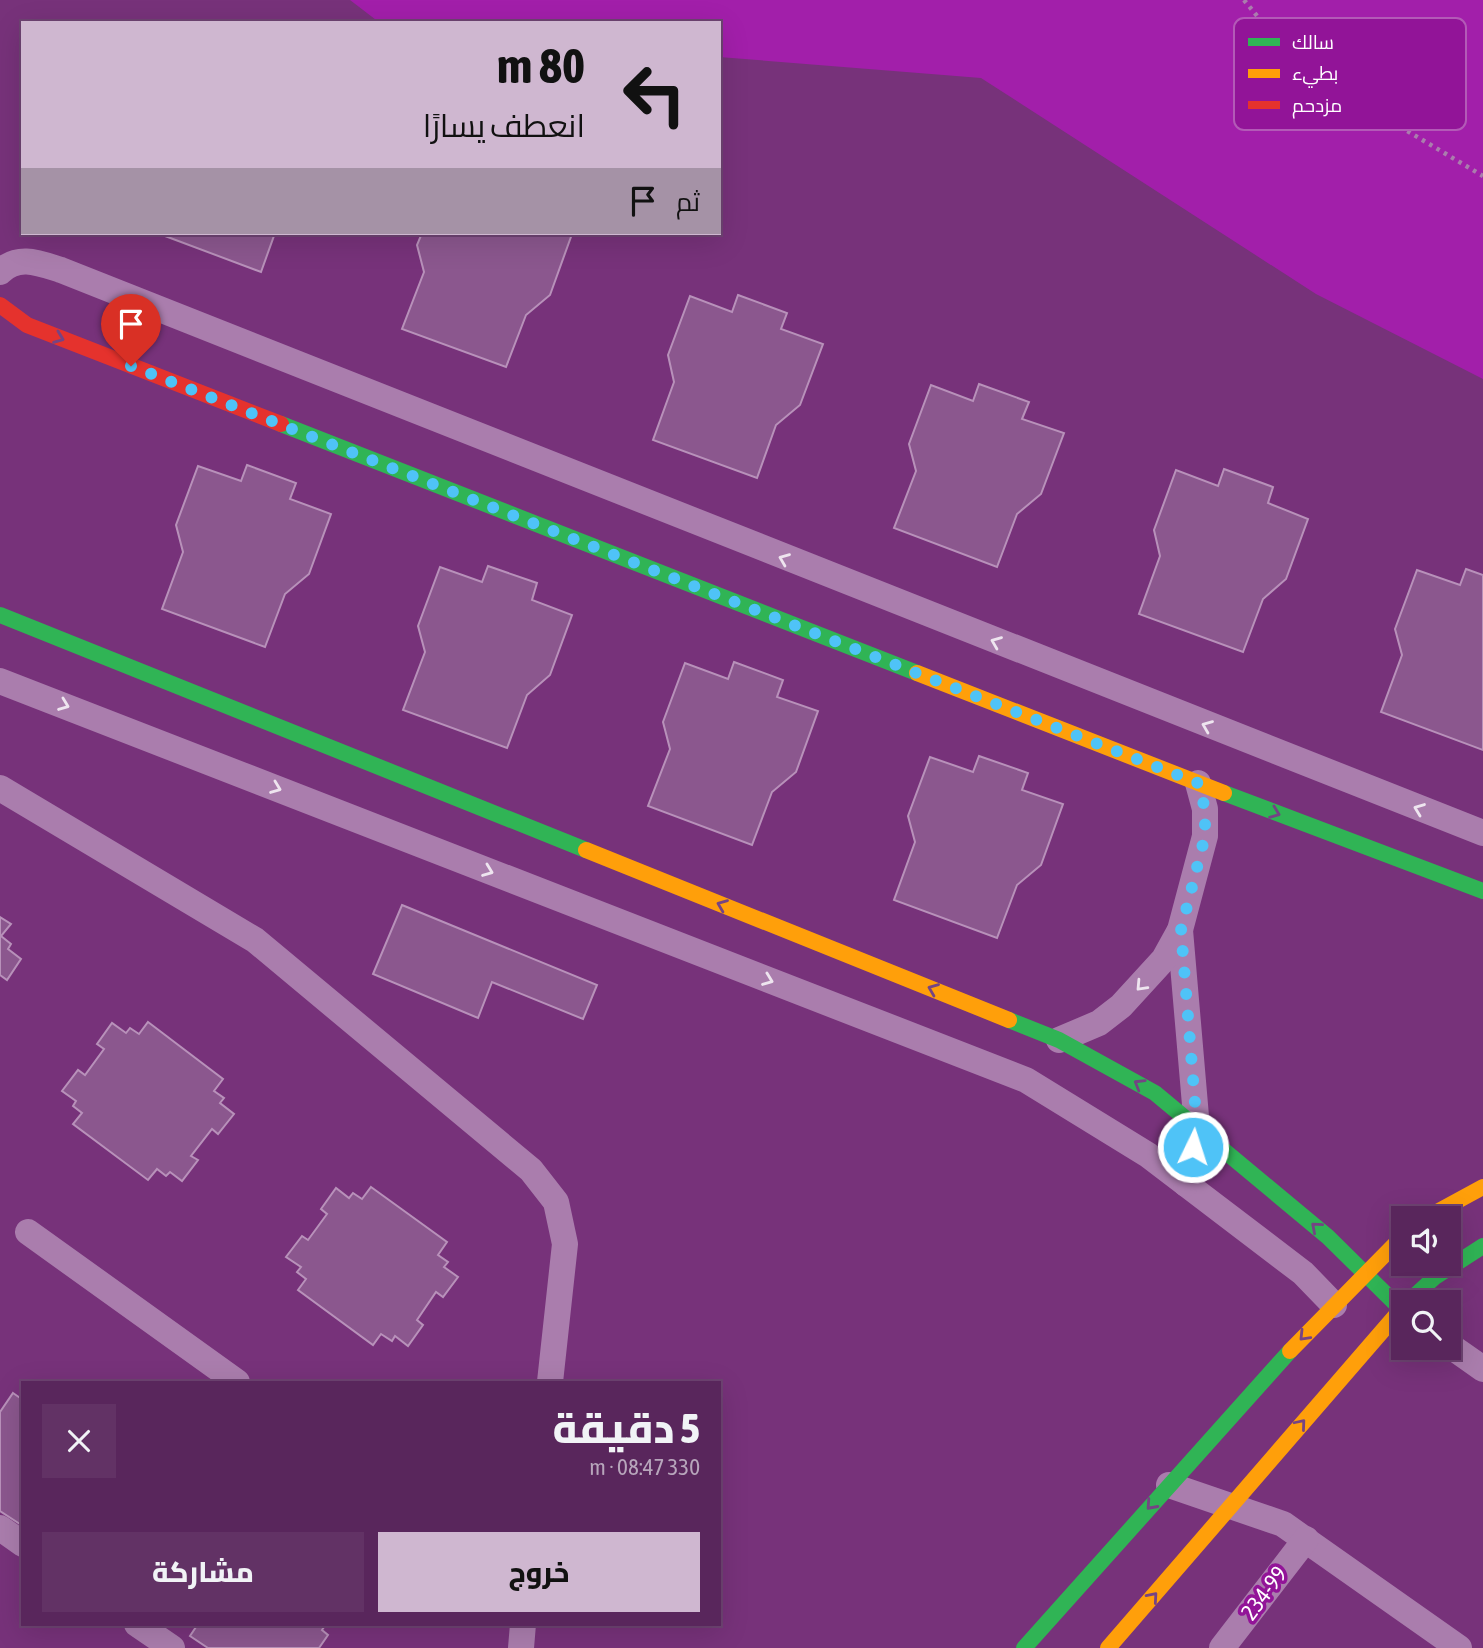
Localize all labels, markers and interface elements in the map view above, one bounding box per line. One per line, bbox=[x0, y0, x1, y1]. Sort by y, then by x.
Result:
legend bbox=[1234, 18, 1466, 130]
text: سالك bbox=[1292, 31, 1334, 53]
text: 80 m bbox=[497, 37, 585, 93]
icon: left bbox=[609, 49, 700, 140]
text: بطيء bbox=[1292, 62, 1338, 88]
text: مزدحم bbox=[1292, 94, 1342, 119]
text: انعطف يسارًا bbox=[423, 107, 585, 144]
icon: arrive bbox=[624, 182, 662, 220]
text: ثم bbox=[676, 187, 700, 217]
pin bbox=[101, 294, 161, 366]
icon: arrive bbox=[112, 305, 150, 343]
one-way arrow bbox=[52, 329, 64, 343]
one-way arrow bbox=[779, 553, 791, 567]
one-way arrow bbox=[990, 637, 1002, 651]
one-way arrow bbox=[57, 697, 69, 711]
one-way arrow bbox=[1202, 720, 1214, 734]
one-way arrow bbox=[269, 780, 281, 794]
one-way arrow bbox=[1268, 804, 1280, 818]
one-way arrow bbox=[1413, 804, 1425, 818]
one-way arrow bbox=[481, 862, 493, 876]
one-way arrow bbox=[716, 899, 728, 913]
one-way arrow bbox=[762, 971, 774, 985]
one-way arrow bbox=[1137, 978, 1150, 991]
one-way arrow bbox=[927, 984, 939, 998]
one-way arrow bbox=[1134, 1079, 1147, 1092]
position arrow bbox=[1156, 1110, 1230, 1184]
map controls bbox=[1391, 1206, 1461, 1360]
button: sound bbox=[1391, 1206, 1461, 1276]
one-way arrow bbox=[1311, 1223, 1324, 1235]
button: search bbox=[1391, 1290, 1461, 1360]
one-way arrow bbox=[1300, 1328, 1313, 1341]
button: close bbox=[42, 1404, 116, 1478]
text: 5 دقيقة bbox=[553, 1404, 700, 1452]
one-way arrow bbox=[1293, 1419, 1306, 1432]
text: 330 m · 08:47 bbox=[589, 1454, 700, 1480]
one-way arrow bbox=[1147, 1497, 1160, 1510]
button: مشاركة bbox=[42, 1532, 364, 1612]
button: خروج bbox=[378, 1532, 700, 1612]
street label: 234-99 bbox=[1236, 1561, 1292, 1625]
one-way arrow bbox=[1145, 1592, 1157, 1605]

